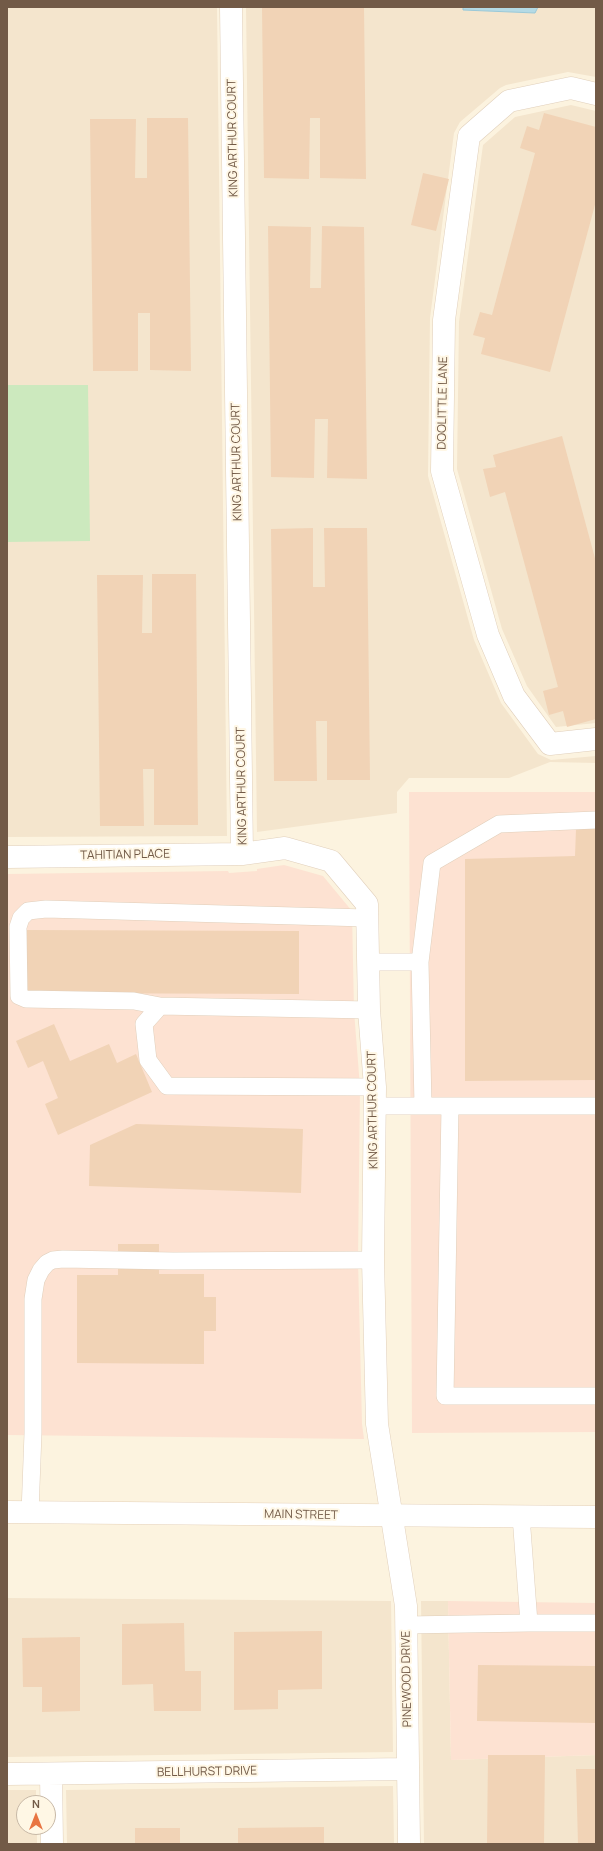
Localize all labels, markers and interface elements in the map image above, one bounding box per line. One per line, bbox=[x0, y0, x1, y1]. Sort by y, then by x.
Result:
street label: KING ARTHUR COURT bbox=[225, 79, 241, 197]
street label: DOOLITTLE LANE bbox=[435, 356, 451, 450]
street label: KING ARTHUR COURT bbox=[229, 403, 245, 521]
street label: KING ARTHUR COURT bbox=[234, 727, 250, 845]
street label: TAHITIAN PLACE bbox=[80, 847, 170, 863]
street label: KING ARTHUR COURT bbox=[365, 1051, 381, 1169]
street label: MAIN STREET bbox=[264, 1507, 338, 1523]
street label: PINEWOOD DRIVE bbox=[399, 1631, 415, 1727]
street label: BELLHURST DRIVE bbox=[157, 1764, 257, 1780]
north arrow bbox=[16, 1795, 56, 1835]
text: N bbox=[32, 1796, 40, 1811]

